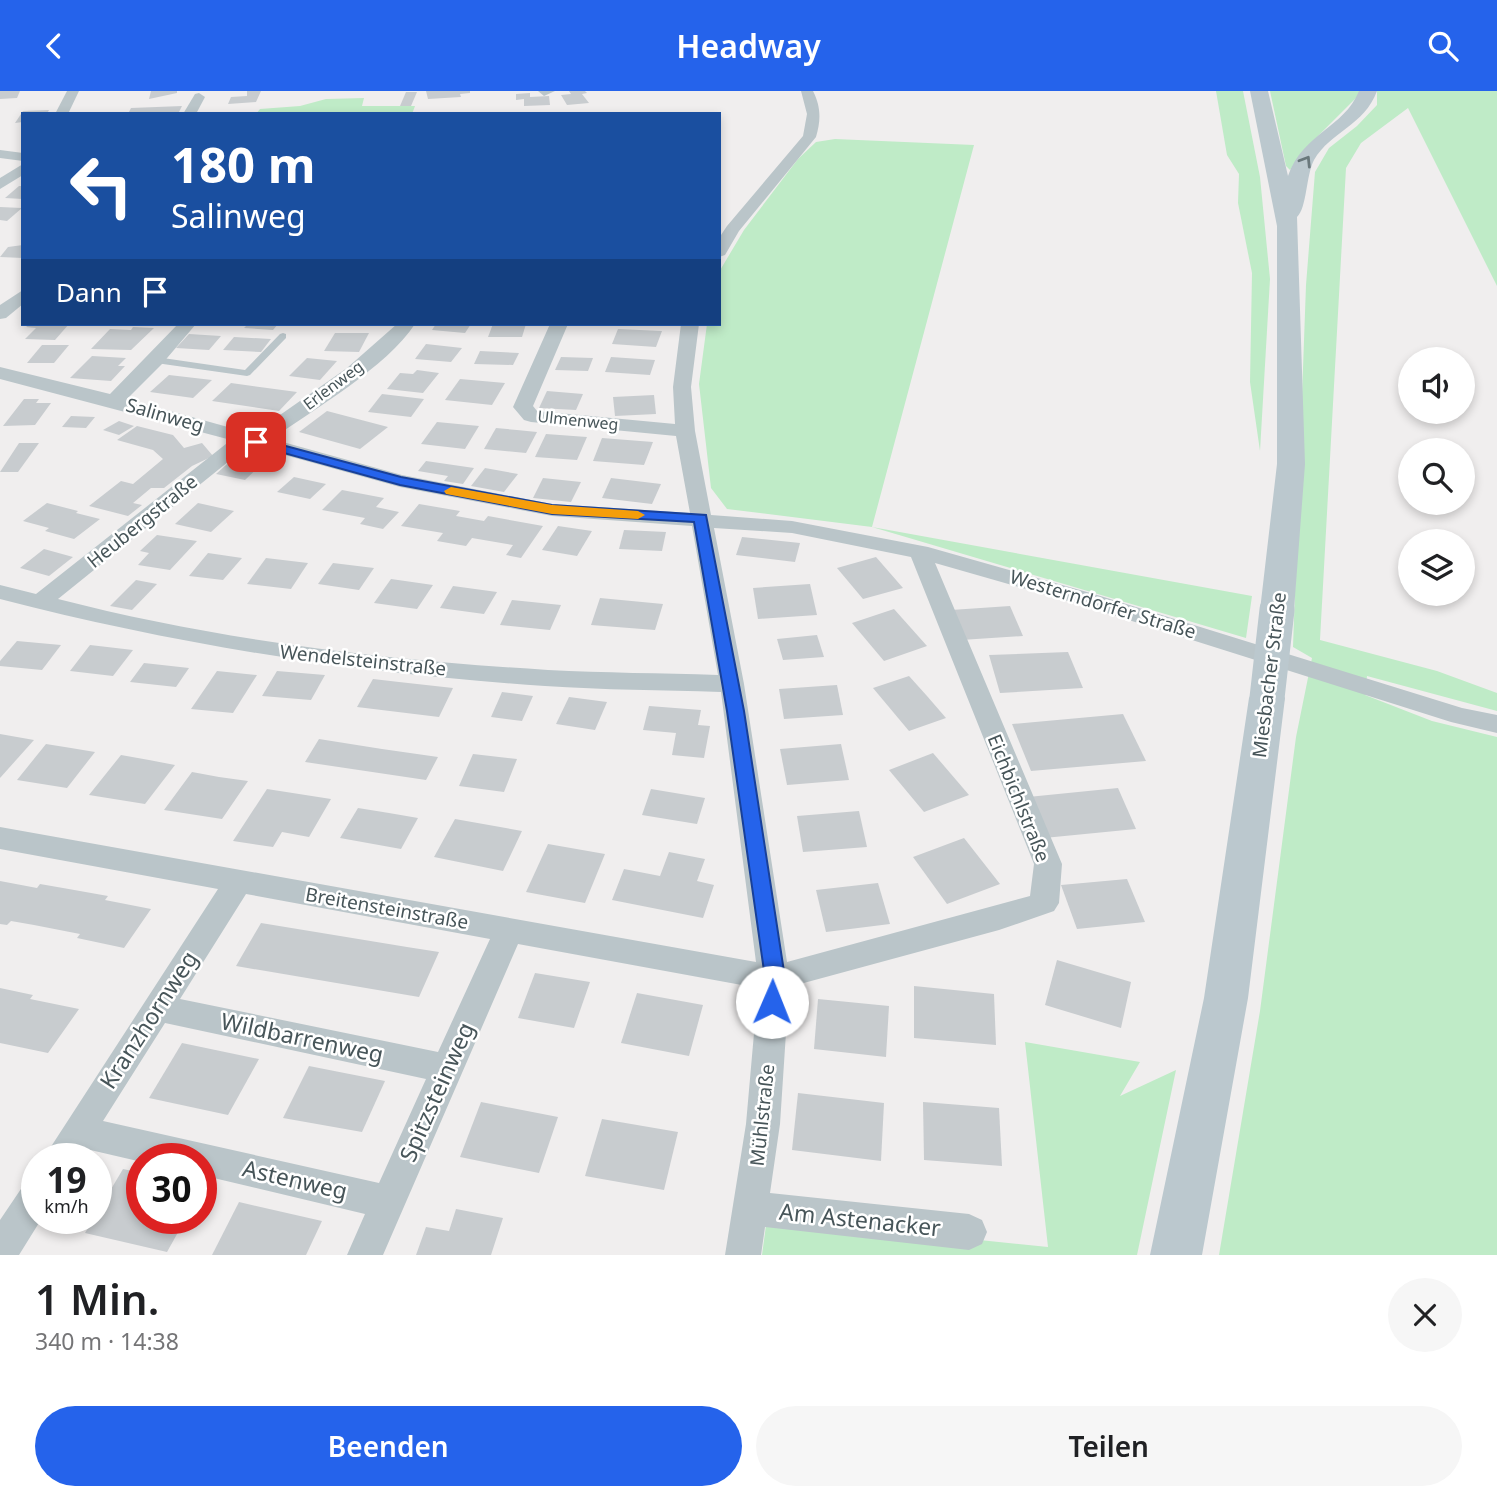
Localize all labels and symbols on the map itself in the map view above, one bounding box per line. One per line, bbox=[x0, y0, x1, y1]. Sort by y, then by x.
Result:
one-way arrow bbox=[1297, 156, 1310, 169]
street label: Erlenweg bbox=[298, 355, 368, 415]
street label: Salinweg bbox=[123, 391, 207, 439]
street label: Ulmenweg bbox=[537, 405, 619, 435]
pin bbox=[226, 412, 286, 472]
street label: Heubergstraße bbox=[81, 468, 203, 574]
street label: Westerndorfer Straße bbox=[1007, 563, 1199, 645]
street label: Miesbacher Straße bbox=[1246, 591, 1292, 759]
street label: Wendelsteinstraße bbox=[279, 638, 447, 682]
street label: Eichbichlstraße bbox=[982, 730, 1056, 866]
street label: Breitensteinstraße bbox=[304, 881, 470, 935]
street label: Kranzhornweg bbox=[92, 944, 205, 1095]
position arrow bbox=[735, 965, 809, 1039]
street label: Wildbarrenweg bbox=[218, 1004, 386, 1070]
street label: Spitzsteinweg bbox=[391, 1017, 481, 1166]
street label: Mühlstraße bbox=[744, 1063, 780, 1167]
speed limit sign: 30 bbox=[126, 1143, 217, 1234]
street label: Astenweg bbox=[240, 1151, 351, 1207]
street label: Am Astenacker bbox=[778, 1195, 943, 1243]

